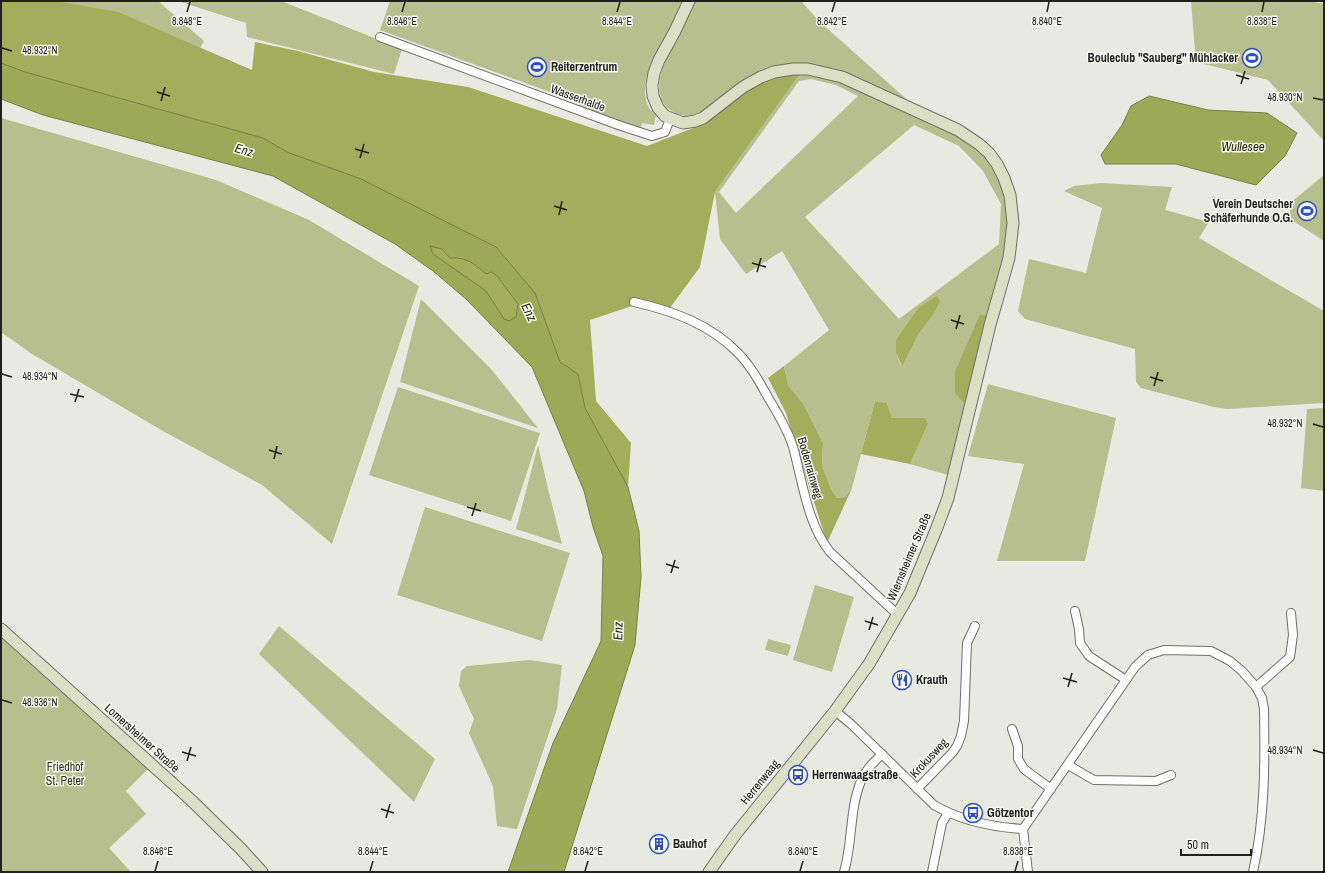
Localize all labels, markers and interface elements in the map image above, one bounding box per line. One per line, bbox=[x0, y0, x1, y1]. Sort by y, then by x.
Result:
text: 8.848°E bbox=[172, 15, 202, 28]
text: 8.846°E bbox=[387, 15, 417, 28]
text: 8.844°E bbox=[602, 15, 632, 28]
text: 8.842°E bbox=[817, 15, 847, 28]
text: 8.840°E bbox=[1032, 15, 1062, 28]
text: 8.838°E bbox=[1247, 15, 1277, 28]
text: 48.932°N bbox=[23, 44, 58, 57]
sports icon: Bouleclub "Sauberg" Mühlacker bbox=[1241, 47, 1263, 69]
place label: Bouleclub "Sauberg" Mühlacker bbox=[1088, 50, 1238, 66]
sports icon: Reiterzentrum bbox=[526, 56, 548, 78]
place label: Reiterzentrum bbox=[551, 59, 617, 75]
street label: Wasserhalde bbox=[548, 81, 608, 115]
text: 48.930°N bbox=[1268, 91, 1303, 104]
water label: Wullesee bbox=[1221, 138, 1265, 155]
water label: Enz bbox=[233, 139, 256, 161]
place label: Verein Deutscher Schäferhunde O.G. bbox=[1204, 196, 1293, 226]
sports icon: Verein Deutscher Schäferhunde O.G. bbox=[1296, 200, 1318, 222]
water label: Enz bbox=[517, 300, 541, 325]
text: 48.934°N bbox=[23, 370, 58, 383]
text: 48.932°N bbox=[1268, 417, 1303, 430]
street label: Bodenrainweg bbox=[794, 435, 827, 501]
street label: Wiernsheimer Straße bbox=[883, 511, 935, 603]
water label: Enz bbox=[609, 621, 627, 640]
restaurant icon: Krauth bbox=[891, 669, 913, 691]
place label: Krauth bbox=[916, 672, 948, 688]
text: 48.936°N bbox=[23, 696, 58, 709]
street label: Lomersheimer Straße bbox=[101, 700, 183, 776]
street label: Krokusweg bbox=[907, 734, 952, 781]
text: 48.934°N bbox=[1268, 744, 1303, 757]
street label: Herrenwaag bbox=[737, 756, 783, 808]
park label: Friedhof St. Peter bbox=[46, 759, 85, 789]
bus stop icon: Herrenwaagstraße bbox=[787, 764, 809, 786]
place label: Herrenwaagstraße bbox=[812, 767, 898, 783]
bus stop icon: Götzentor bbox=[962, 802, 984, 824]
place label: Götzentor bbox=[987, 805, 1034, 821]
scale bar bbox=[1181, 831, 1251, 857]
building icon: Bauhof bbox=[648, 833, 670, 855]
place label: Bauhof bbox=[673, 836, 708, 852]
text: 50 m bbox=[1187, 837, 1209, 853]
text: 8.846°E bbox=[143, 845, 173, 858]
text: 8.844°E bbox=[358, 845, 388, 858]
text: 8.842°E bbox=[573, 845, 603, 858]
text: 8.840°E bbox=[788, 845, 818, 858]
text: 8.838°E bbox=[1003, 845, 1033, 858]

